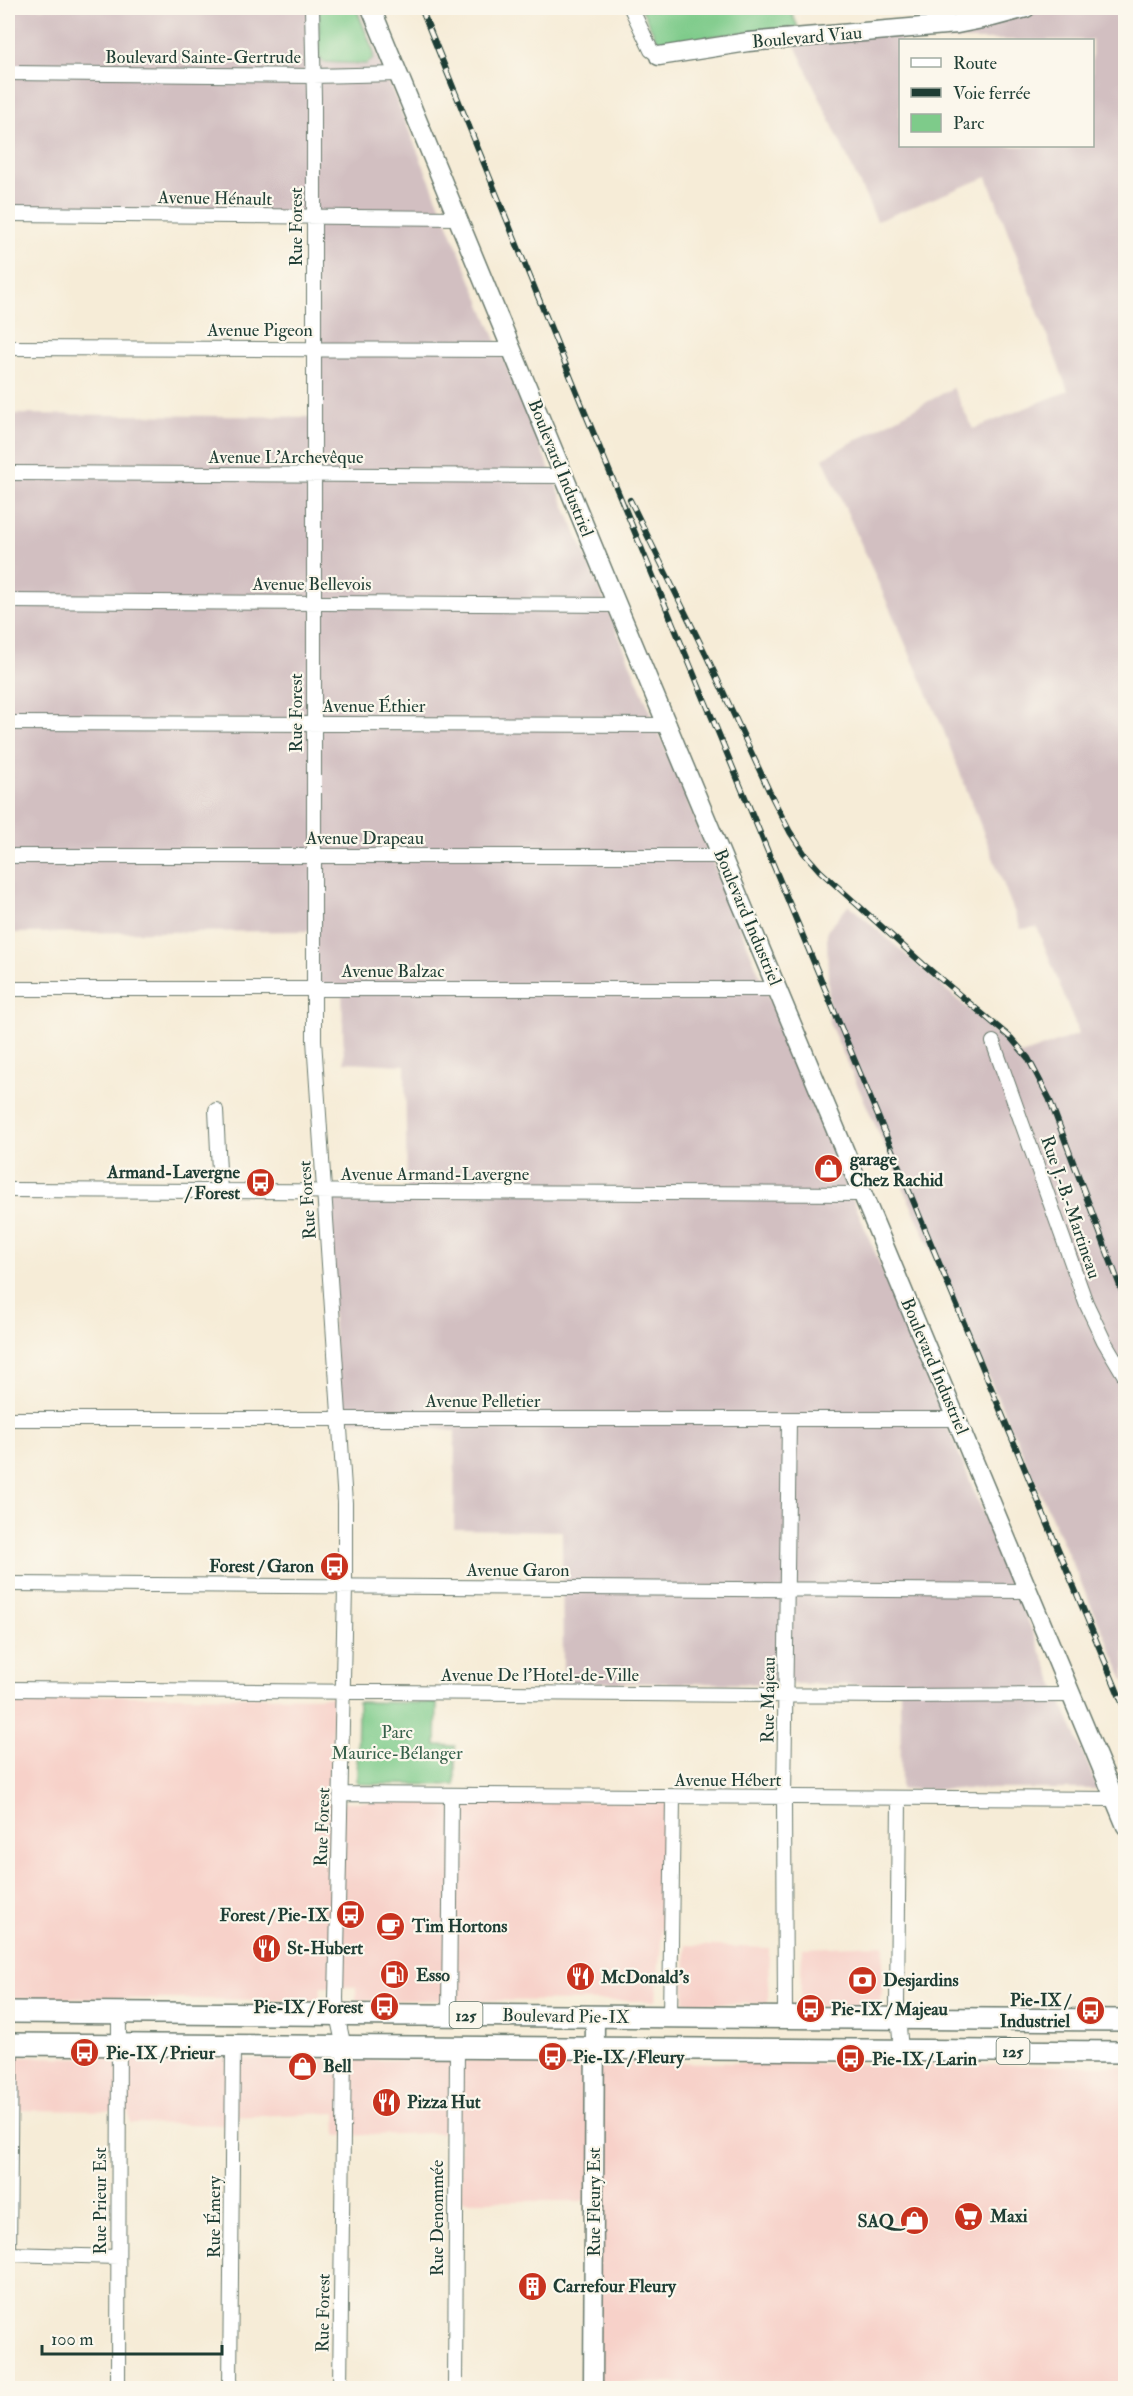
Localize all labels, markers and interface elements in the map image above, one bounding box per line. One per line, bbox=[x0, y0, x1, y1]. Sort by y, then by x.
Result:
street label: Boulevard Viau bbox=[751, 21, 863, 54]
legend bbox=[899, 39, 1094, 147]
street label: Boulevard Sainte-Gertrude bbox=[105, 46, 302, 69]
text: Route bbox=[953, 52, 997, 75]
text: Voie ferrée bbox=[953, 82, 1031, 105]
text: Parc bbox=[953, 112, 984, 135]
street label: Avenue Hénault bbox=[157, 186, 272, 211]
street label: Rue Forest bbox=[285, 187, 308, 267]
street label: Avenue Pigeon bbox=[206, 319, 313, 342]
street label: Boulevard Industriel bbox=[522, 396, 599, 541]
street label: Avenue L'Archevêque bbox=[208, 446, 364, 469]
street label: Avenue Bellevois bbox=[251, 573, 372, 596]
street label: Rue Forest bbox=[285, 673, 308, 753]
street label: Avenue Éthier bbox=[321, 695, 426, 718]
street label: Avenue Drapeau bbox=[305, 827, 424, 850]
street label: Boulevard Industriel bbox=[708, 845, 787, 989]
street label: Avenue Balzac bbox=[340, 960, 445, 983]
street label: Rue J.-B.-Martineau bbox=[1035, 1133, 1106, 1282]
place label: garage Chez Rachid bbox=[849, 1148, 943, 1192]
shop icon: garage Chez Rachid bbox=[813, 1153, 845, 1185]
street label: Rue Forest bbox=[293, 1160, 322, 1240]
place label: Armand-Lavergne / Forest bbox=[106, 1161, 240, 1205]
street label: Avenue Armand-Lavergne bbox=[340, 1163, 530, 1186]
bus stop icon: Armand-Lavergne / Forest bbox=[245, 1166, 277, 1198]
street label: Boulevard Industriel bbox=[895, 1294, 974, 1438]
street label: Avenue Pelletier bbox=[425, 1390, 541, 1413]
bus stop icon: Forest / Garon bbox=[319, 1550, 351, 1582]
place label: Forest / Garon bbox=[209, 1555, 315, 1578]
street label: Avenue Garon bbox=[465, 1559, 570, 1582]
street label: Rue Majeau bbox=[756, 1657, 781, 1743]
street label: Avenue De l'Hotel-de-Ville bbox=[440, 1664, 639, 1687]
park label: Parc Maurice-Bélanger bbox=[331, 1721, 463, 1765]
street label: Avenue Hébert bbox=[674, 1769, 782, 1792]
street label: Rue Forest bbox=[310, 1787, 335, 1867]
bus stop icon: Forest / Pie-IX bbox=[334, 1899, 366, 1931]
place label: Forest / Pie-IX bbox=[220, 1904, 329, 1927]
cafe icon: Tim Hortons bbox=[375, 1910, 407, 1942]
place label: Tim Hortons bbox=[411, 1915, 507, 1938]
restaurant icon: St-Hubert bbox=[250, 1932, 282, 1964]
place label: St-Hubert bbox=[287, 1937, 363, 1960]
fuel station icon: Esso bbox=[379, 1959, 411, 1991]
restaurant icon: McDonald's bbox=[564, 1961, 596, 1993]
place label: Esso bbox=[416, 1964, 450, 1987]
bank icon: Desjardins bbox=[846, 1964, 878, 1996]
place label: McDonald's bbox=[600, 1966, 689, 1989]
place label: Desjardins bbox=[883, 1969, 959, 1992]
place label: Pie-IX / Industriel bbox=[1000, 1989, 1072, 2033]
bus stop icon: Pie-IX / Forest bbox=[368, 1991, 400, 2023]
bus stop icon: Pie-IX / Majeau bbox=[794, 1993, 826, 2025]
bus stop icon: Pie-IX / Industriel bbox=[1075, 1994, 1107, 2026]
place label: Pie-IX / Forest bbox=[254, 1996, 363, 2019]
place label: Pie-IX / Majeau bbox=[831, 1998, 949, 2021]
road number: 125 bbox=[450, 2002, 482, 2028]
street label: Boulevard Pie-IX bbox=[502, 2004, 630, 2029]
bus stop icon: Pie-IX / Prieur bbox=[69, 2037, 101, 2069]
road number: 125 bbox=[996, 2038, 1030, 2064]
bus stop icon: Pie-IX / Fleury bbox=[536, 2041, 568, 2073]
place label: Pie-IX / Prieur bbox=[106, 2042, 215, 2065]
bus stop icon: Pie-IX / Larin bbox=[835, 2043, 867, 2075]
place label: Pie-IX / Fleury bbox=[573, 2046, 685, 2069]
place label: Pie-IX / Larin bbox=[872, 2048, 978, 2071]
shop icon: Bell bbox=[286, 2050, 318, 2082]
place label: Bell bbox=[323, 2055, 352, 2078]
restaurant icon: Pizza Hut bbox=[370, 2086, 402, 2118]
place label: Pizza Hut bbox=[407, 2091, 481, 2114]
street label: Rue Prieur Est bbox=[89, 2147, 112, 2255]
street label: Rue Fleury Est bbox=[583, 2147, 606, 2257]
street label: Rue Denommée bbox=[426, 2159, 449, 2276]
street label: Rue Émery bbox=[203, 2175, 226, 2258]
supermarket icon: Maxi bbox=[953, 2200, 985, 2232]
shop icon: SAQ bbox=[899, 2205, 931, 2237]
place label: Maxi bbox=[989, 2205, 1028, 2228]
place label: SAQ bbox=[858, 2210, 906, 2233]
building icon: Carrefour Fleury bbox=[516, 2270, 548, 2302]
street label: Rue Forest bbox=[311, 2273, 336, 2353]
place label: Carrefour Fleury bbox=[553, 2275, 677, 2298]
scale bar bbox=[42, 2318, 222, 2356]
text: 100 m bbox=[51, 2328, 94, 2351]

